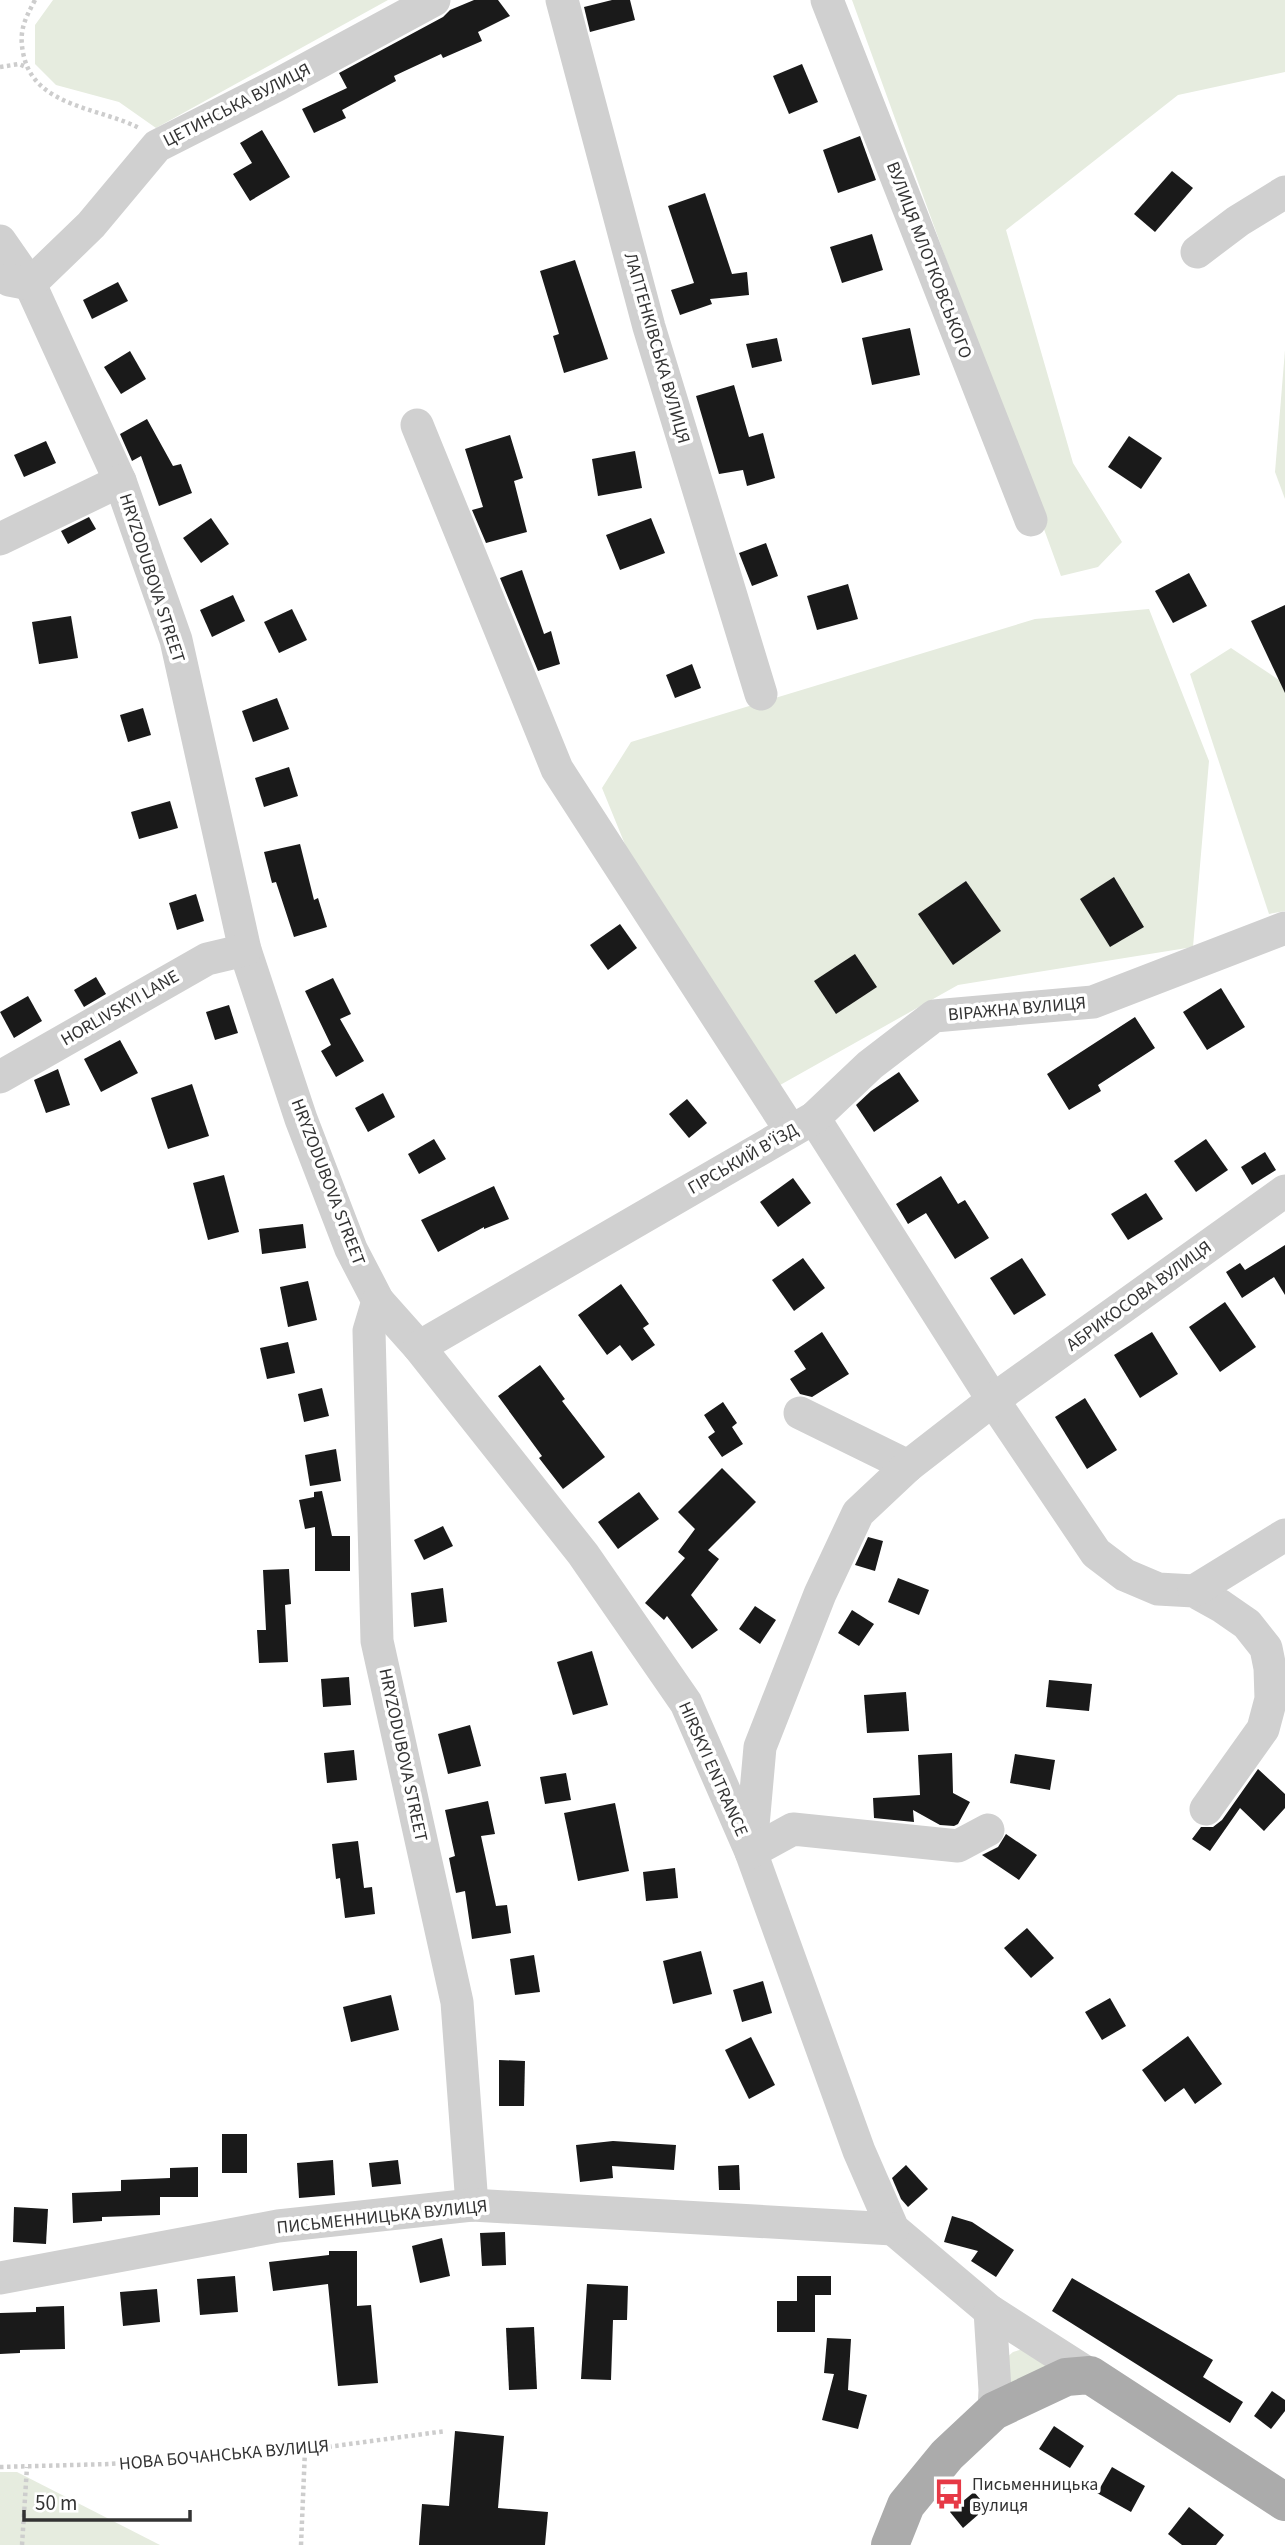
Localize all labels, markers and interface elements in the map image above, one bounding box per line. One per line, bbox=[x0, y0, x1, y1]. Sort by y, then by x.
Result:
street label: ЦЕТИНСЬКА ВУЛИЦЯ bbox=[159, 57, 315, 153]
street label: ВУЛИЦЯ МЛОТКОВСЬКОГО bbox=[880, 158, 978, 362]
street label: ЛАПТЕНКІВСЬКА ВУЛИЦЯ bbox=[618, 249, 696, 447]
street label: HRYZODUBOVA STREET bbox=[113, 490, 191, 666]
street label: HORLIVSKYI LANE bbox=[56, 964, 184, 1052]
street label: ВІРАЖНА ВУЛИЦЯ bbox=[947, 991, 1087, 1027]
street label: HRYZODUBOVA STREET bbox=[285, 1095, 371, 1269]
street label: ГІРСЬКИЙ В'ЇЗД bbox=[683, 1117, 803, 1201]
street label: АБРИКОСОВА ВУЛИЦЯ bbox=[1061, 1235, 1217, 1357]
street label: HRYZODUBOVA STREET bbox=[372, 1666, 434, 1844]
street label: HIRSKYI ENTRANCE bbox=[672, 1698, 754, 1840]
street label: ПИСЬМЕННИЦЬКА ВУЛИЦЯ bbox=[275, 2194, 489, 2240]
street label: НОВА БОЧАНСЬКА ВУЛИЦЯ bbox=[118, 2433, 330, 2477]
place label: Письменницька вулиця bbox=[972, 2472, 1098, 2518]
bus stop icon: Письменницька вулиця bbox=[932, 2477, 966, 2511]
scale bar bbox=[24, 2478, 191, 2522]
text: 50 m bbox=[35, 2488, 77, 2518]

